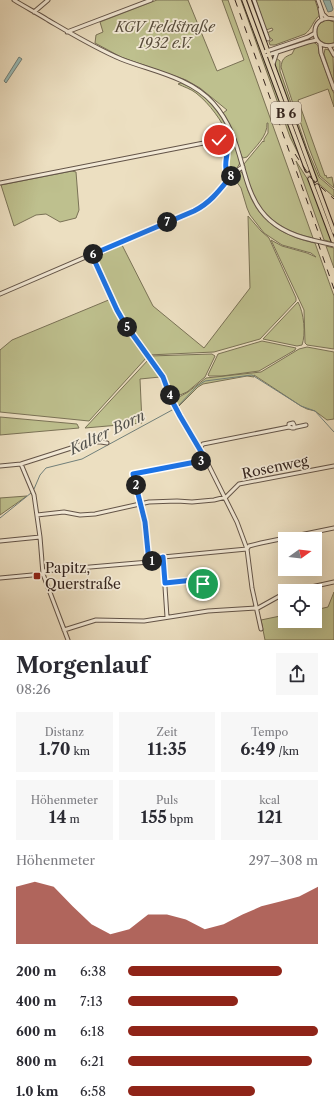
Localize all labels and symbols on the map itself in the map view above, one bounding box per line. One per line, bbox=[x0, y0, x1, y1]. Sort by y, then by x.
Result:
park label: KGV Feldstraße 1932 e.V. bbox=[114, 18, 216, 52]
road number: B 6 bbox=[271, 102, 301, 124]
pin bbox=[202, 123, 236, 157]
pin: 8 bbox=[221, 166, 241, 186]
pin: 7 bbox=[157, 212, 177, 232]
pin: 6 bbox=[83, 244, 103, 264]
pin: 5 bbox=[117, 317, 137, 337]
pin: 4 bbox=[160, 385, 180, 405]
water label: Kalter Born bbox=[65, 405, 148, 459]
pin: 3 bbox=[191, 451, 211, 471]
street label: Rosenweg bbox=[240, 451, 310, 483]
pin: 2 bbox=[126, 475, 146, 495]
north arrow bbox=[278, 532, 322, 576]
pin: 1 bbox=[142, 551, 162, 571]
place label: Papitz, Querstraße bbox=[45, 559, 121, 593]
pin bbox=[186, 567, 220, 601]
marker: Papitz, Querstraße bbox=[32, 571, 42, 581]

